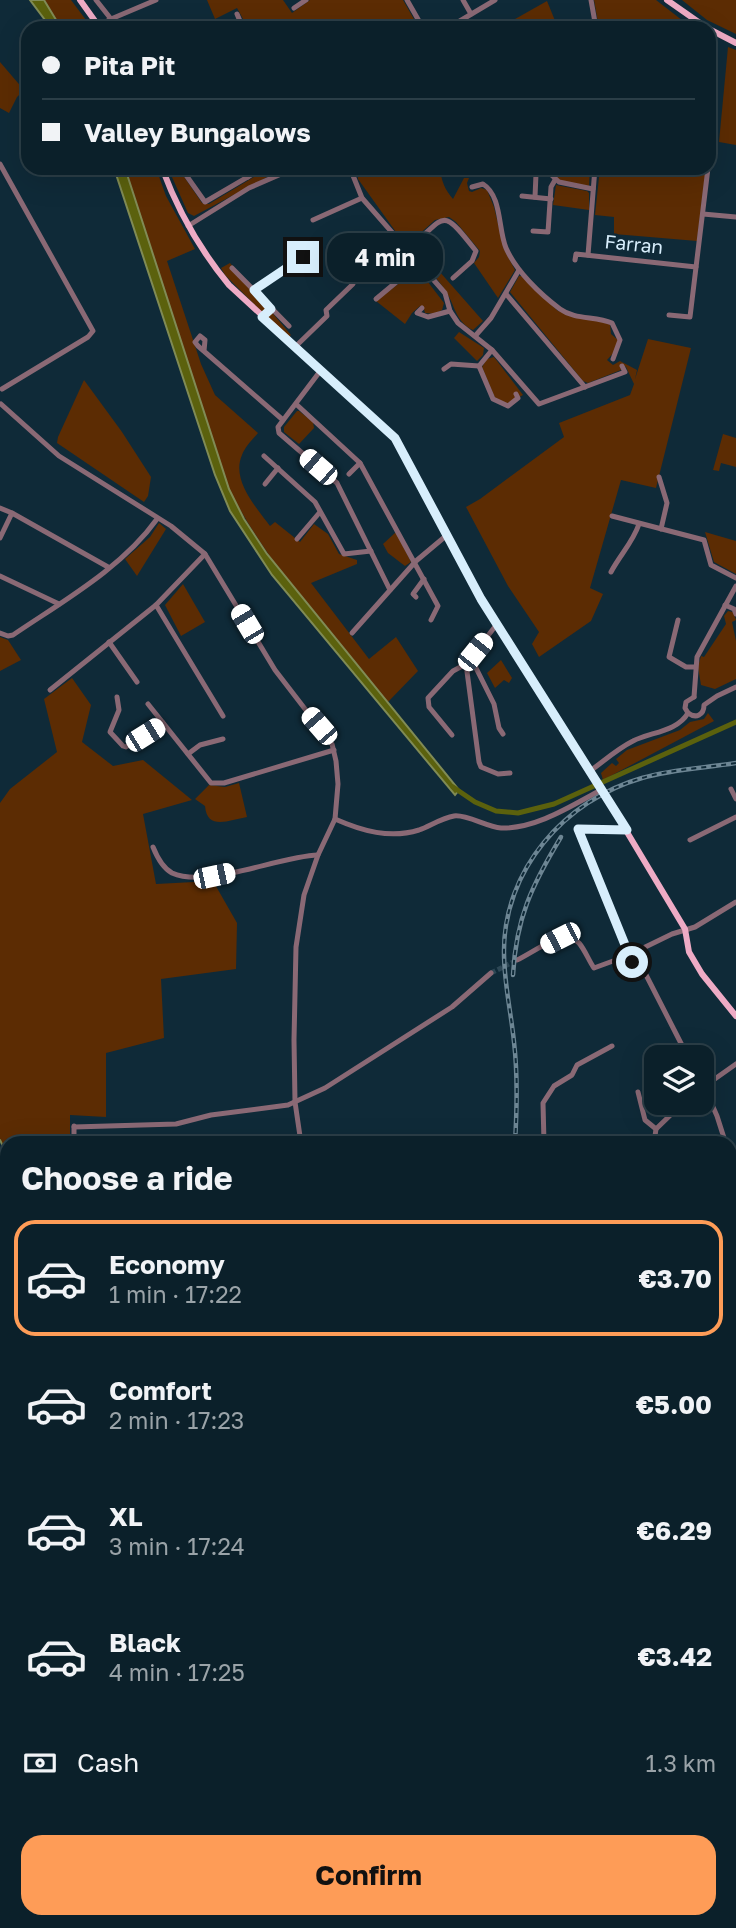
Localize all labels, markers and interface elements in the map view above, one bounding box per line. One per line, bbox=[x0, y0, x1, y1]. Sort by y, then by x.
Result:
text: Pita Pit bbox=[84, 50, 175, 81]
text: Valley Bungalows bbox=[84, 117, 311, 148]
street label: Farran bbox=[604, 229, 664, 258]
callout: 4 min bbox=[328, 232, 443, 282]
route end bbox=[287, 241, 319, 273]
text: 4 min bbox=[355, 243, 415, 271]
car bbox=[296, 445, 341, 489]
car bbox=[228, 601, 267, 647]
car bbox=[454, 629, 497, 675]
car bbox=[298, 703, 341, 749]
car bbox=[122, 715, 169, 755]
car bbox=[192, 861, 237, 891]
car bbox=[537, 919, 584, 957]
route start bbox=[616, 946, 648, 978]
map controls bbox=[644, 1045, 714, 1115]
button: layers bbox=[644, 1045, 714, 1115]
text: Choose a ride bbox=[21, 1159, 233, 1197]
icon: car bbox=[25, 1247, 88, 1310]
text: Economy bbox=[109, 1249, 225, 1280]
text: €3.70 bbox=[638, 1263, 712, 1294]
text: 1 min · 17:22 bbox=[109, 1280, 242, 1308]
icon: car bbox=[25, 1373, 88, 1436]
text: Comfort bbox=[109, 1375, 212, 1406]
text: €5.00 bbox=[636, 1389, 712, 1420]
text: 2 min · 17:23 bbox=[109, 1406, 244, 1434]
icon: car bbox=[25, 1499, 88, 1562]
text: XL bbox=[109, 1501, 143, 1532]
text: €6.29 bbox=[636, 1515, 712, 1546]
text: 3 min · 17:24 bbox=[109, 1532, 245, 1560]
icon: car bbox=[25, 1625, 88, 1688]
text: Black bbox=[109, 1627, 181, 1658]
text: €3.42 bbox=[637, 1641, 712, 1672]
text: 4 min · 17:25 bbox=[109, 1658, 245, 1686]
icon: cash bbox=[21, 1744, 59, 1782]
text: Cash bbox=[77, 1747, 139, 1778]
text: 1.3 km bbox=[645, 1749, 716, 1777]
button: Confirm bbox=[21, 1835, 716, 1915]

